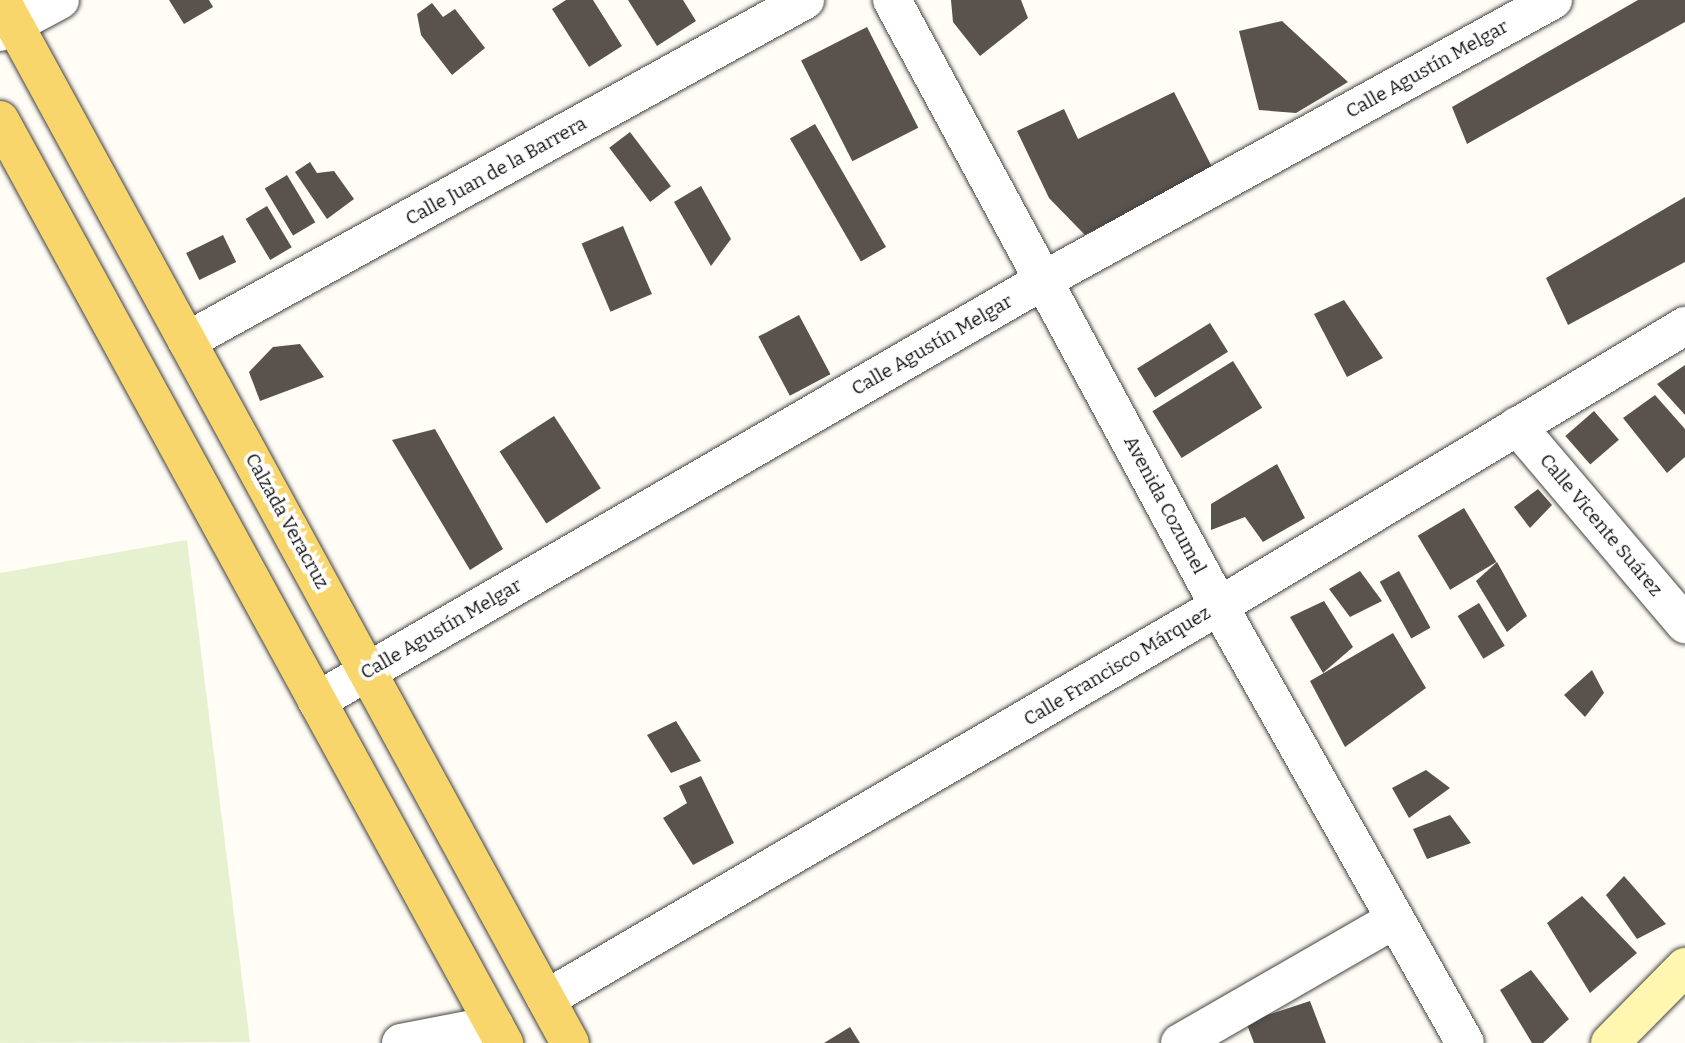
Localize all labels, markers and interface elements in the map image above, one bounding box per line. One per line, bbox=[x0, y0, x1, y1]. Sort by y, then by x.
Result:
street label: Calle Agustín Melgar bbox=[1342, 15, 1512, 123]
street label: Calle Juan de la Barrera bbox=[402, 112, 590, 230]
street label: Calle Agustín Melgar bbox=[848, 290, 1016, 400]
street label: Avenida Cozumel bbox=[1119, 432, 1211, 578]
street label: Calzada Veracruz bbox=[240, 449, 334, 593]
street label: Calle Vicente Suárez bbox=[1535, 449, 1667, 601]
street label: Calle Agustín Melgar bbox=[357, 574, 525, 684]
street label: Calle Francisco Márquez bbox=[1020, 601, 1214, 731]

